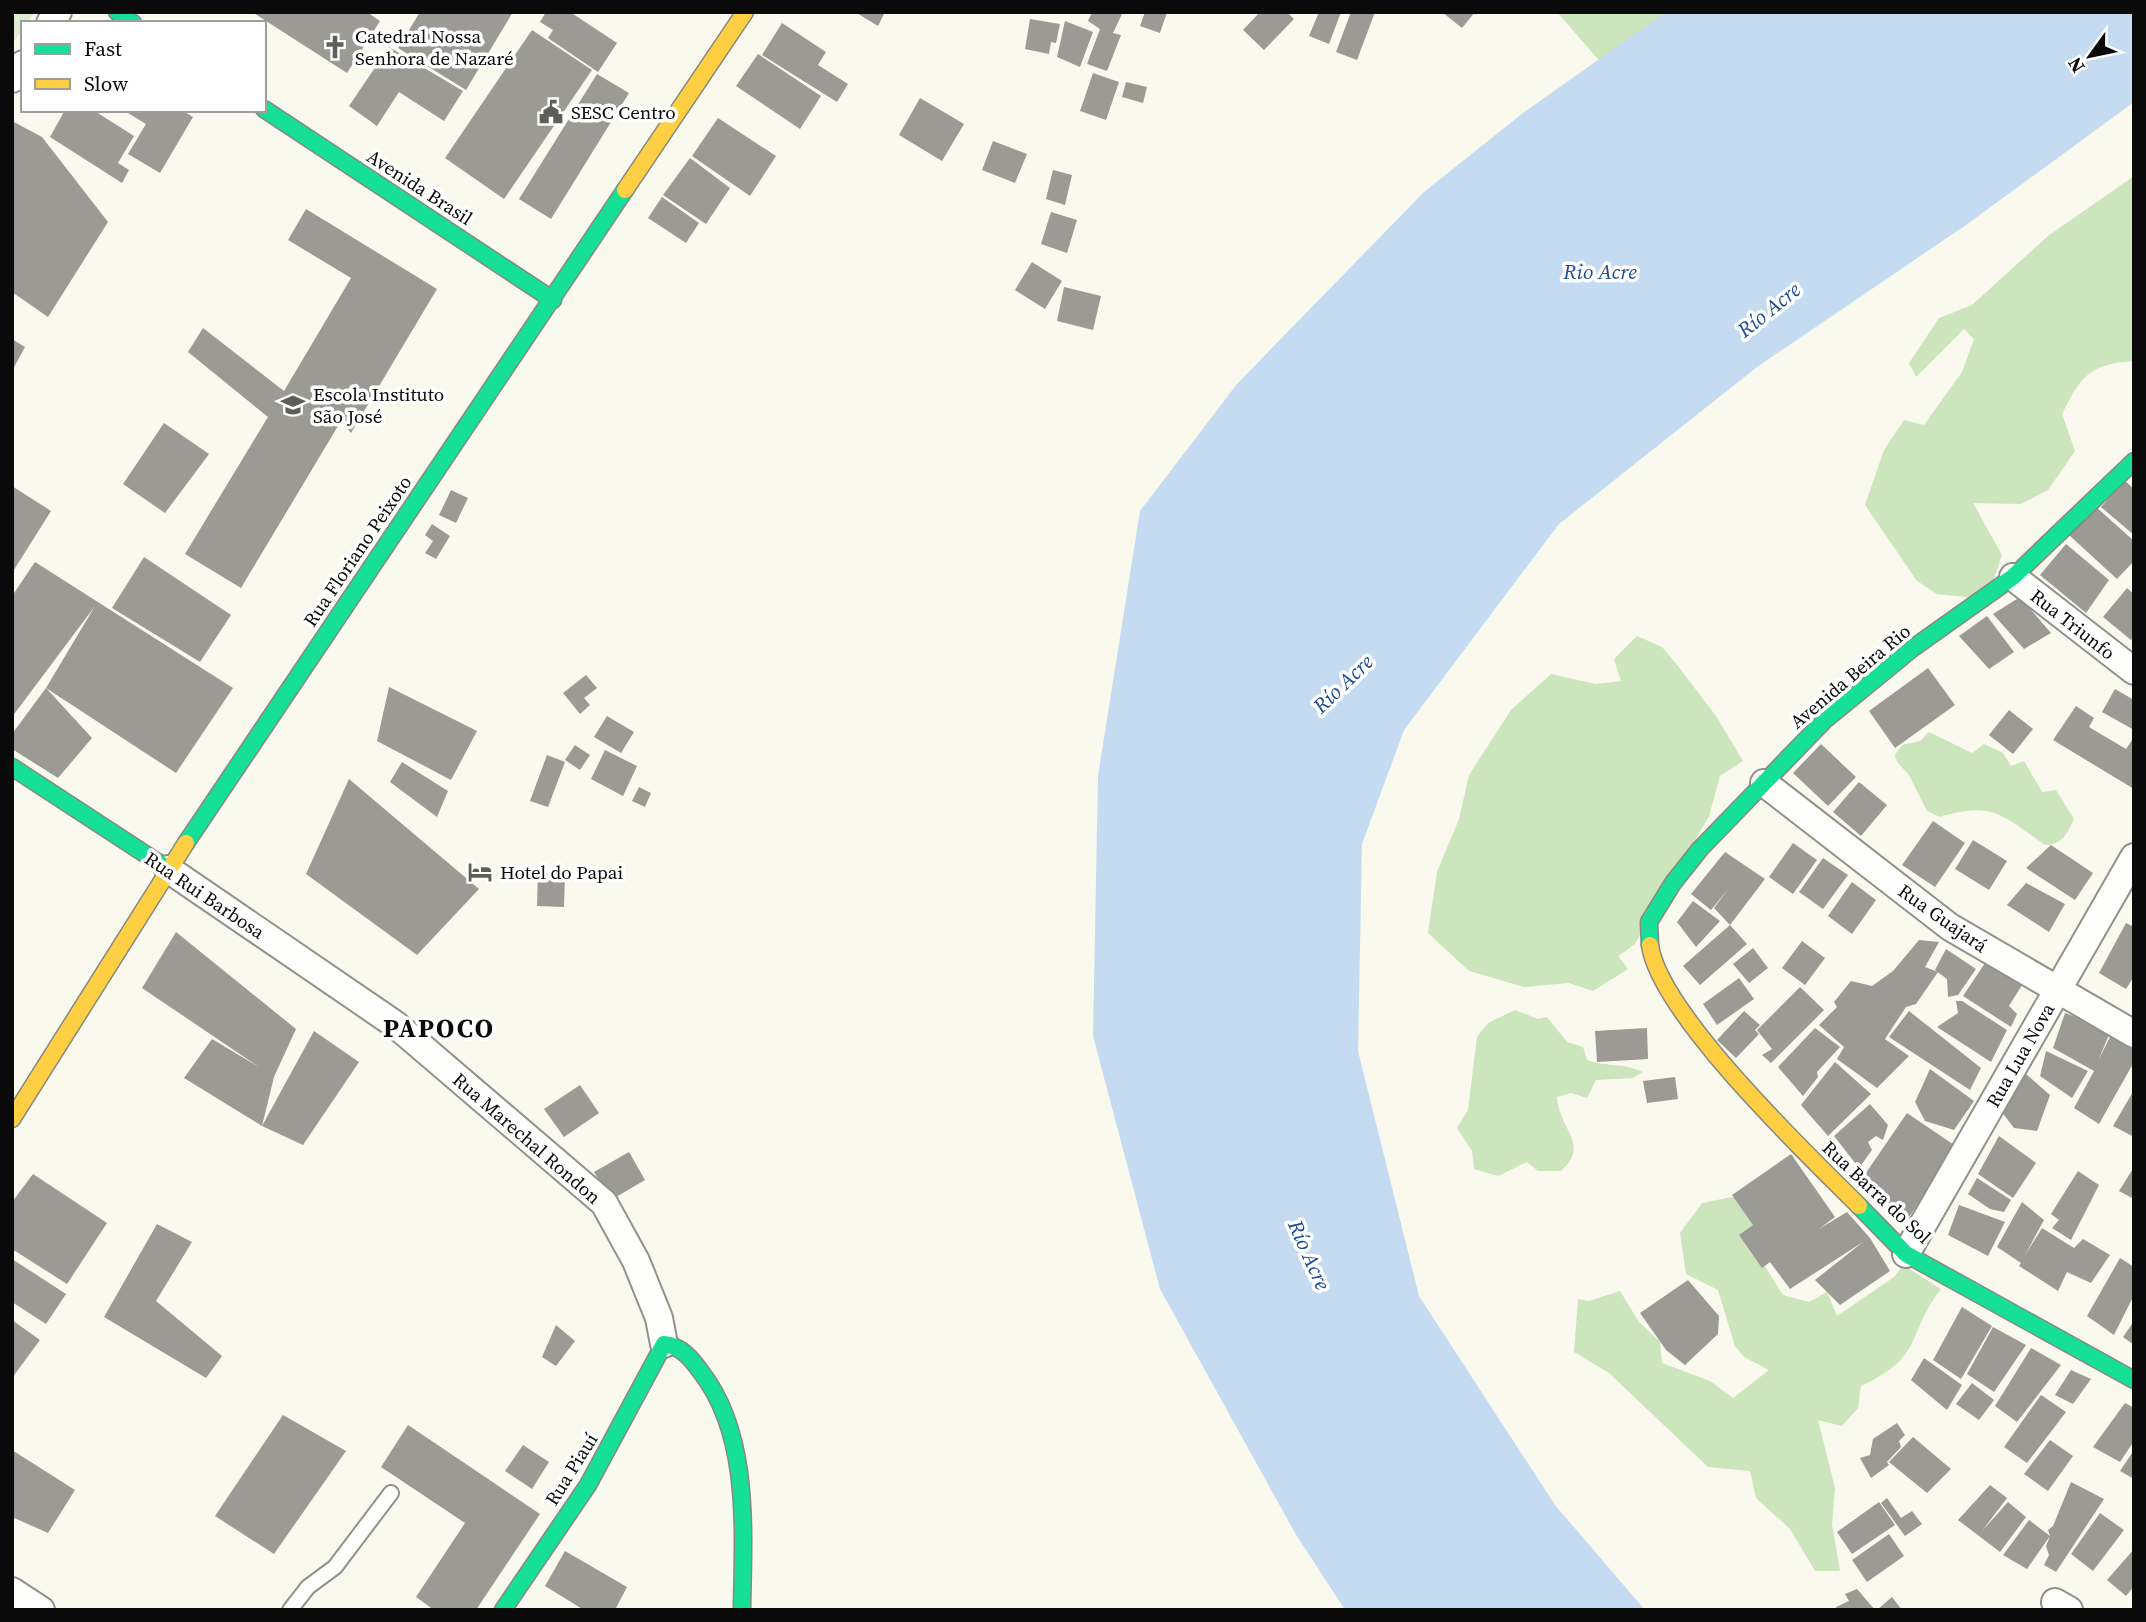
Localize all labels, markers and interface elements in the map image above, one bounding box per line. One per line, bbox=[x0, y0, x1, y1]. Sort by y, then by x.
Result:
legend bbox=[21, 21, 266, 112]
north arrow bbox=[2055, 21, 2125, 91]
place label: Catedral Nossa Senhora de Nazaré bbox=[355, 23, 514, 71]
church icon: Catedral Nossa Senhora de Nazaré bbox=[321, 33, 349, 61]
text: Fast bbox=[84, 34, 122, 63]
text: N bbox=[2061, 52, 2090, 78]
text: Slow bbox=[84, 69, 128, 98]
public building icon: SESC Centro bbox=[537, 98, 565, 126]
place label: SESC Centro bbox=[571, 99, 676, 125]
street label: Avenida Brasil bbox=[362, 143, 478, 231]
water label: Rio Acre bbox=[1562, 257, 1637, 286]
water label: Río Acre bbox=[1730, 275, 1807, 345]
place label: Escola Instituto São José bbox=[313, 381, 444, 429]
school or university icon: Escola Instituto São José bbox=[279, 391, 307, 419]
street label: Rua Floriano Peixoto bbox=[297, 470, 417, 632]
street label: Rua Triunfo bbox=[2025, 583, 2121, 665]
street label: Avenida Beira Rio bbox=[1784, 618, 1916, 734]
water label: Río Acre bbox=[1305, 647, 1380, 720]
street label: Rua Rui Barbosa bbox=[140, 845, 270, 945]
hotel icon: Hotel do Papai bbox=[466, 858, 494, 886]
place label: Hotel do Papai bbox=[500, 859, 623, 885]
street label: Rua Guajará bbox=[1893, 878, 1993, 958]
street label: Rua Lua Nova bbox=[1980, 998, 2061, 1112]
district label: PAPOCO bbox=[383, 1010, 495, 1046]
street label: Rua Marechal Rondon bbox=[447, 1066, 607, 1210]
street label: Rua Barra do Sol bbox=[1817, 1135, 1937, 1250]
water label: Río Acre bbox=[1281, 1214, 1338, 1295]
street label: Rua Piauí bbox=[539, 1428, 604, 1510]

